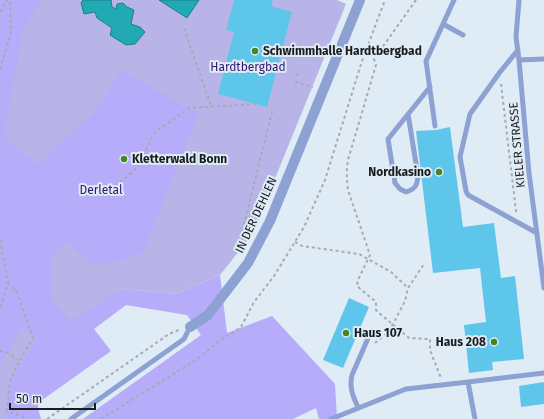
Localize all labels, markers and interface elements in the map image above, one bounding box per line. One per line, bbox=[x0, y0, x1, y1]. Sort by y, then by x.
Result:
place label: Schwimmhalle Hardtbergbad bbox=[263, 44, 422, 58]
marker: Schwimmhalle Hardtbergbad bbox=[250, 46, 260, 56]
park label: Hardtbergbad bbox=[210, 60, 286, 74]
street label: KIELER STRASSE bbox=[506, 102, 528, 188]
place label: Kletterwald Bonn bbox=[132, 152, 227, 166]
marker: Kletterwald Bonn bbox=[119, 154, 129, 164]
place label: Nordkasino bbox=[368, 165, 431, 179]
marker: Nordkasino bbox=[434, 167, 444, 177]
street label: IN DER DEHLEN bbox=[232, 175, 280, 255]
park label: Derletal bbox=[79, 183, 123, 197]
place label: Haus 107 bbox=[354, 326, 402, 340]
marker: Haus 107 bbox=[341, 328, 351, 338]
place label: Haus 208 bbox=[436, 335, 486, 349]
marker: Haus 208 bbox=[489, 337, 499, 347]
scale bar bbox=[10, 385, 95, 411]
text: 50 m bbox=[16, 392, 42, 406]

